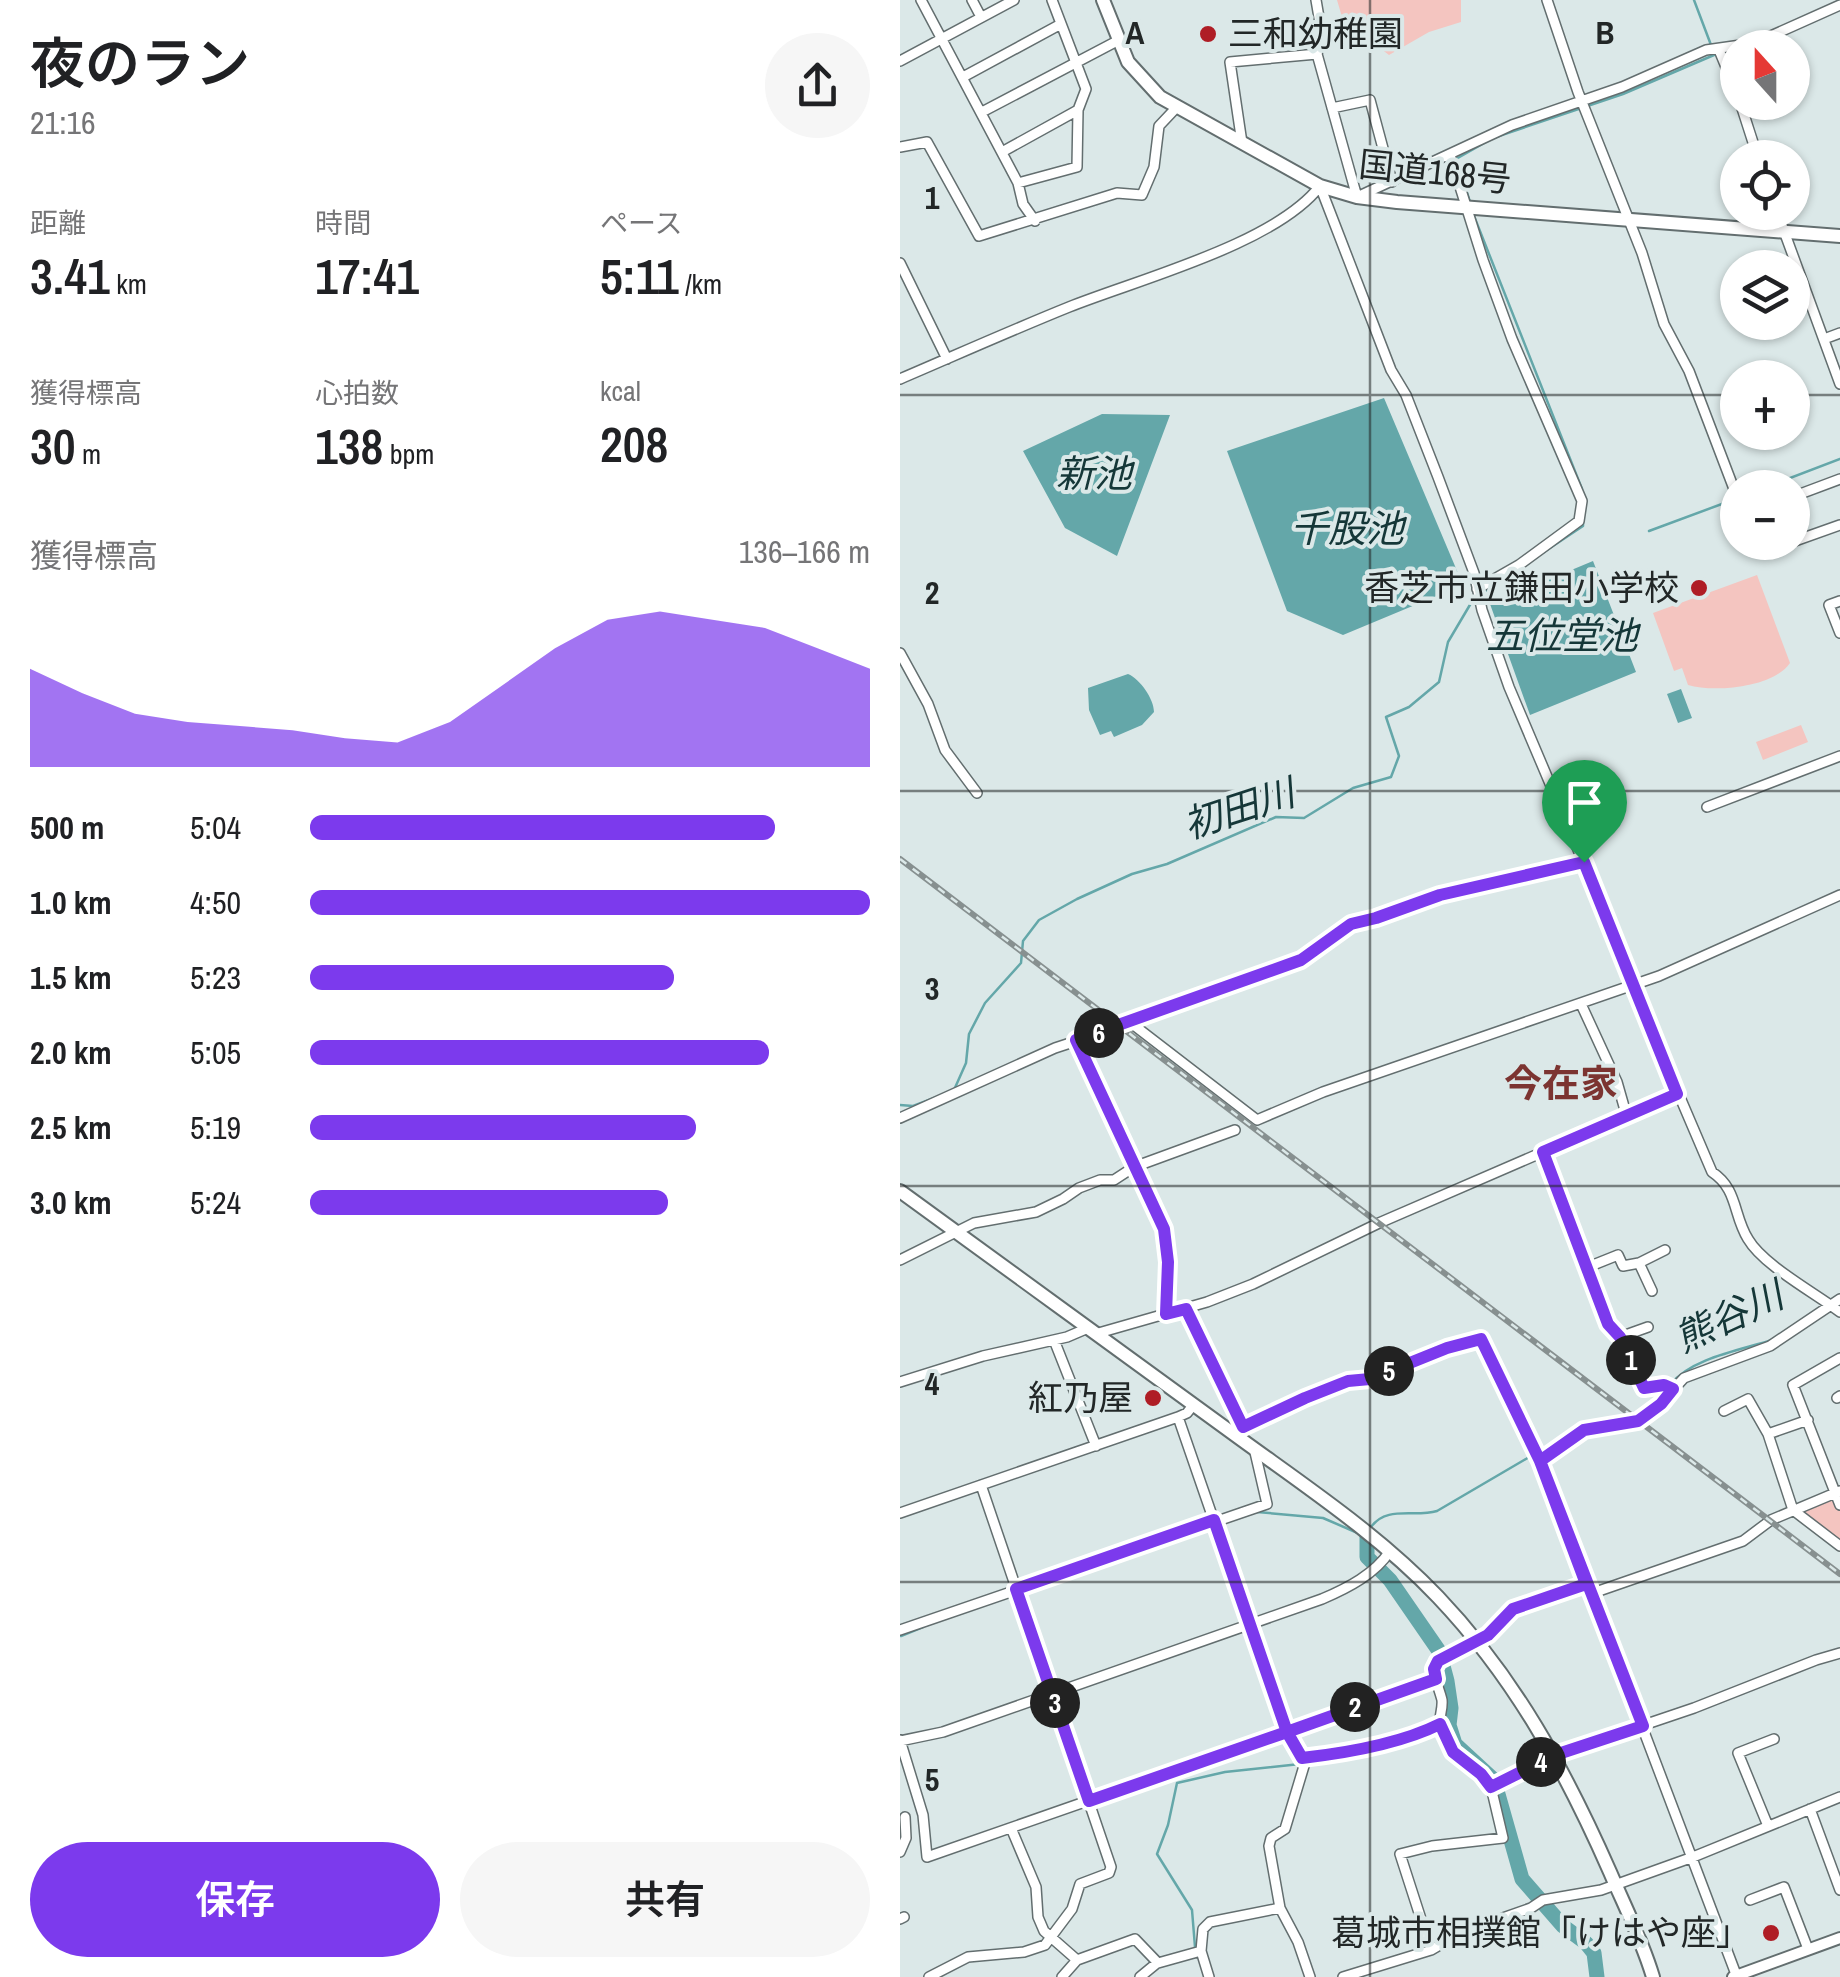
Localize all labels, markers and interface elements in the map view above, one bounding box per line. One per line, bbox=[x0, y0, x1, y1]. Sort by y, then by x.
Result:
place label: 三和幼稚園 bbox=[1228, 10, 1403, 57]
text: A bbox=[1126, 11, 1145, 54]
text: B bbox=[1596, 11, 1614, 54]
marker: 三和幼稚園 bbox=[1197, 23, 1219, 45]
text: 夜のラン bbox=[30, 26, 250, 100]
north arrow bbox=[1720, 30, 1810, 120]
map controls bbox=[1720, 30, 1810, 560]
button: share bbox=[765, 33, 870, 138]
text: 21:16 bbox=[30, 101, 96, 144]
street label: 国道168号 bbox=[1357, 140, 1514, 203]
button: locate bbox=[1720, 140, 1810, 230]
text: 1 bbox=[925, 176, 940, 219]
text: 距離 bbox=[30, 204, 86, 242]
text: 時間 bbox=[315, 204, 371, 242]
text: ペース bbox=[600, 204, 683, 242]
text: 3.41 bbox=[30, 242, 110, 310]
text: 17:41 bbox=[315, 242, 419, 310]
text: 5:11 bbox=[600, 242, 679, 310]
button: layers bbox=[1720, 250, 1810, 340]
text: km bbox=[110, 265, 147, 303]
text: /km bbox=[679, 265, 722, 303]
button: + bbox=[1720, 360, 1810, 450]
text: kcal bbox=[600, 372, 641, 410]
text: 獲得標高 bbox=[30, 374, 142, 412]
text: 心拍数 bbox=[315, 374, 399, 412]
text: 208 bbox=[600, 410, 668, 478]
text: 30 bbox=[30, 412, 76, 480]
text: 138 bbox=[315, 412, 383, 480]
text: m bbox=[76, 435, 101, 473]
text: bpm bbox=[383, 435, 434, 473]
water label: 新池 bbox=[1056, 448, 1136, 499]
button: − bbox=[1720, 470, 1810, 560]
water label: 千股池 bbox=[1290, 503, 1408, 554]
text: 136–166 m bbox=[739, 530, 870, 573]
text: 獲得標高 bbox=[30, 534, 158, 577]
place label: 香芝市立鎌田小学校 bbox=[1364, 564, 1679, 611]
text: 2 bbox=[925, 571, 939, 614]
marker: 香芝市立鎌田小学校 bbox=[1688, 577, 1710, 599]
water label: 五位堂池 bbox=[1486, 610, 1642, 661]
pin bbox=[1542, 760, 1627, 863]
water label: 初田川 bbox=[1177, 765, 1305, 850]
icon: arrive bbox=[1557, 775, 1612, 830]
text: 500 m bbox=[30, 806, 104, 849]
text: 5:04 bbox=[190, 806, 241, 849]
text: 1.0 km bbox=[30, 881, 112, 924]
text: 4:50 bbox=[190, 881, 241, 924]
text: 1.5 km bbox=[30, 956, 112, 999]
text: 5:23 bbox=[190, 956, 241, 999]
text: 3 bbox=[925, 967, 939, 1010]
pin: 6 bbox=[1074, 1008, 1124, 1058]
text: 6 bbox=[1093, 1014, 1105, 1052]
text: 2.0 km bbox=[30, 1031, 112, 1074]
text: 5:05 bbox=[190, 1031, 241, 1074]
district label: 今在家 bbox=[1504, 1058, 1618, 1109]
text: 2.5 km bbox=[30, 1106, 112, 1149]
text: 5:19 bbox=[190, 1106, 241, 1149]
text: 3.0 km bbox=[30, 1181, 112, 1224]
text: 5:24 bbox=[190, 1181, 241, 1224]
water label: 熊谷川 bbox=[1666, 1268, 1795, 1364]
pin: 1 bbox=[1606, 1335, 1656, 1385]
text: 1 bbox=[1625, 1341, 1637, 1379]
pin: 5 bbox=[1364, 1346, 1414, 1396]
text: 5 bbox=[1383, 1352, 1395, 1390]
text: 4 bbox=[925, 1362, 940, 1405]
place label: 紅乃屋 bbox=[1028, 1374, 1133, 1421]
marker: 紅乃屋 bbox=[1142, 1387, 1164, 1409]
pin: 3 bbox=[1030, 1678, 1080, 1728]
pin: 2 bbox=[1330, 1682, 1380, 1732]
text: 3 bbox=[1049, 1684, 1061, 1722]
text: 2 bbox=[1349, 1688, 1361, 1726]
pin: 4 bbox=[1516, 1737, 1566, 1787]
text: 4 bbox=[1535, 1743, 1547, 1781]
text: 5 bbox=[925, 1758, 939, 1801]
button: 保存 bbox=[30, 1842, 440, 1957]
button: 共有 bbox=[460, 1842, 870, 1957]
place label: 葛城市相撲館「けはや座」 bbox=[1331, 1909, 1751, 1956]
marker: 葛城市相撲館「けはや座」 bbox=[1760, 1922, 1782, 1944]

